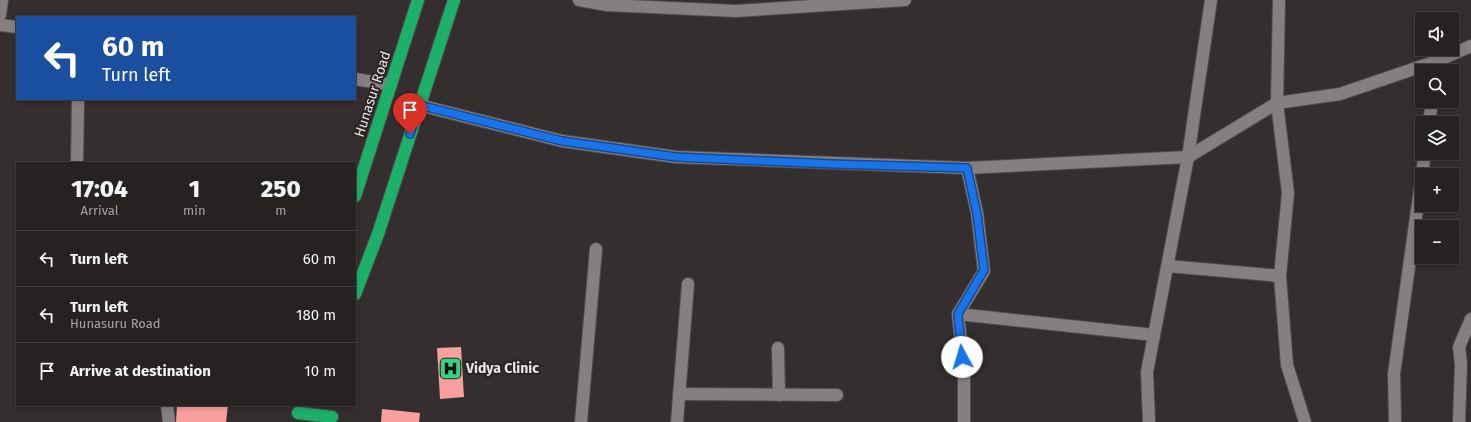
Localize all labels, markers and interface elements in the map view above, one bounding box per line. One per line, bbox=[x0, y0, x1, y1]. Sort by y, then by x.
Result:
map controls bbox=[1415, 12, 1459, 264]
button: sound bbox=[1415, 12, 1459, 56]
text: 60 m bbox=[102, 30, 164, 63]
icon: left bbox=[36, 32, 88, 84]
street label: Hunasur Road bbox=[351, 49, 394, 139]
text: Turn left bbox=[102, 64, 171, 86]
button: search bbox=[1415, 64, 1459, 108]
pin bbox=[393, 93, 427, 134]
icon: arrive bbox=[399, 99, 421, 121]
button: layers bbox=[1415, 116, 1459, 160]
button: + bbox=[1415, 168, 1459, 212]
text: 17:04 bbox=[71, 175, 128, 203]
text: 1 bbox=[189, 175, 200, 203]
text: 250 bbox=[261, 175, 301, 203]
text: Arrival bbox=[81, 203, 119, 218]
text: min bbox=[183, 203, 206, 218]
text: m bbox=[275, 203, 286, 218]
button: − bbox=[1415, 220, 1459, 264]
icon: left bbox=[36, 248, 58, 270]
text: Turn left bbox=[70, 250, 128, 268]
text: 60 m bbox=[303, 250, 336, 268]
text: Turn left bbox=[70, 298, 128, 316]
icon: left bbox=[36, 304, 58, 326]
text: 180 m bbox=[296, 306, 336, 324]
text: Hunasuru Road bbox=[70, 316, 161, 331]
position arrow bbox=[941, 336, 983, 378]
hospital icon: Vidya Clinic bbox=[437, 355, 463, 381]
icon: arrive bbox=[36, 360, 58, 382]
place label: Vidya Clinic bbox=[465, 360, 539, 377]
text: Arrive at destination bbox=[70, 362, 211, 380]
text: 10 m bbox=[304, 362, 336, 380]

